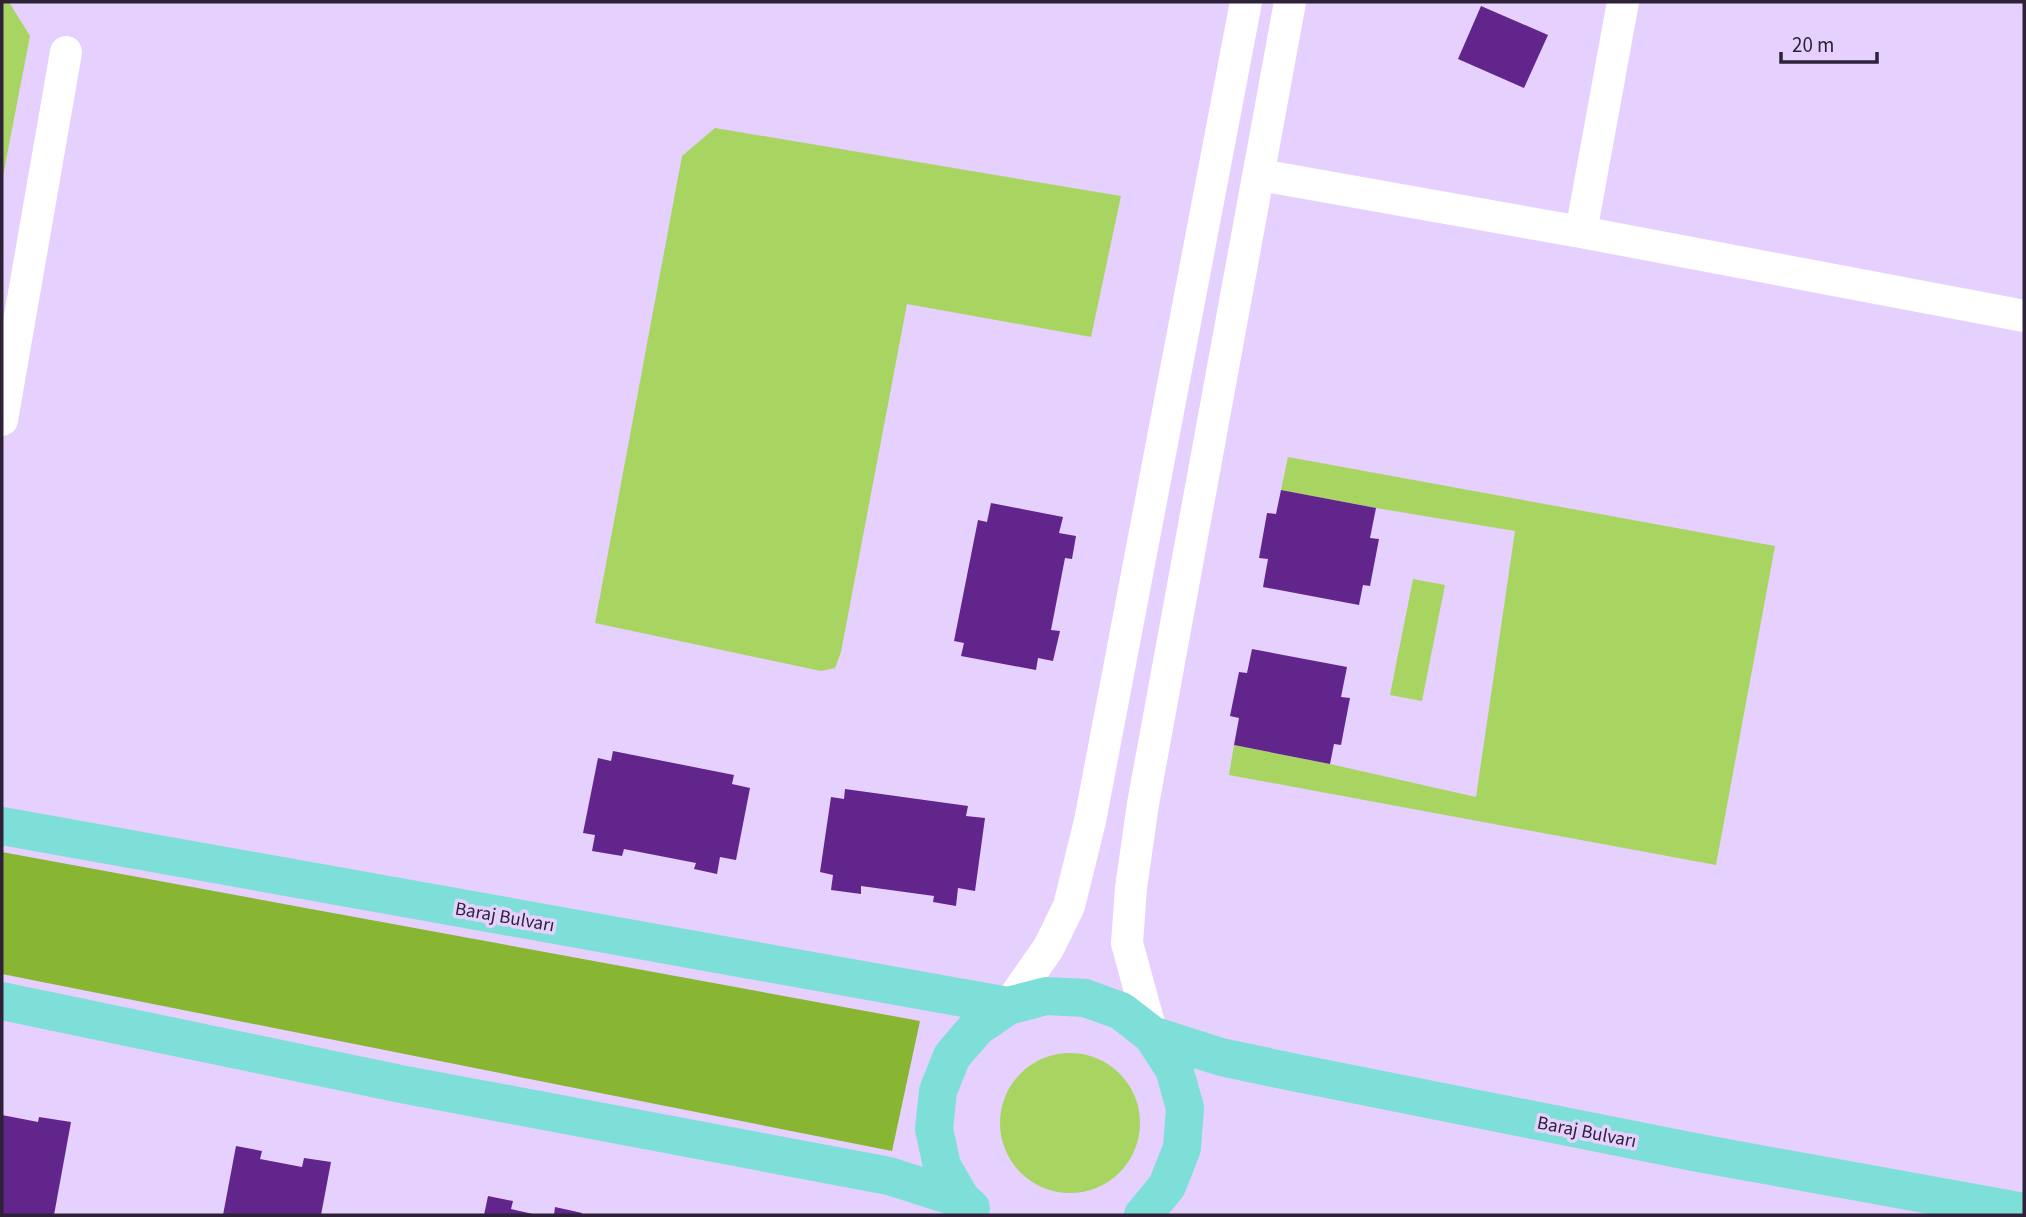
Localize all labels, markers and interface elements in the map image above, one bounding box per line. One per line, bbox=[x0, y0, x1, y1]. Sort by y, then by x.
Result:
scale bar bbox=[1781, 21, 1877, 65]
text: 20 m bbox=[1792, 30, 1834, 60]
street label: Baraj Bulvarı bbox=[453, 895, 557, 940]
street label: Baraj Bulvarı bbox=[1535, 1110, 1639, 1155]

